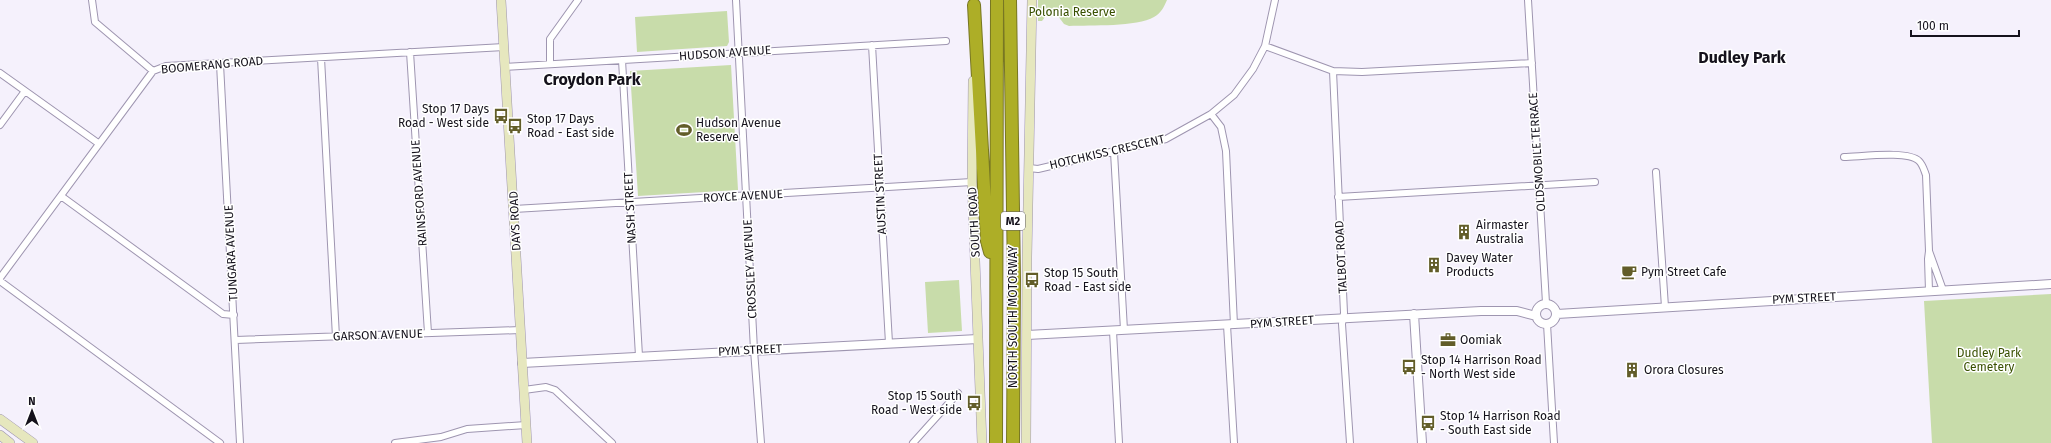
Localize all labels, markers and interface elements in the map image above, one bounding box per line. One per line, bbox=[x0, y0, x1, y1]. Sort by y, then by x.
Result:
park label: Polonia Reserve bbox=[1028, 5, 1116, 19]
scale bar bbox=[1911, 12, 2019, 38]
text: 100 m bbox=[1917, 19, 1949, 33]
street label: HUDSON AVENUE bbox=[678, 43, 772, 63]
district label: Dudley Park bbox=[1698, 48, 1786, 67]
street label: BOOMERANG ROAD bbox=[160, 54, 264, 76]
district label: Croydon Park bbox=[543, 70, 641, 89]
street label: OLDSMOBILE TERRACE bbox=[1526, 92, 1548, 212]
place label: Stop 17 Days Road - West side bbox=[398, 102, 489, 130]
bus stop icon: Stop 17 Days Road - West side bbox=[492, 107, 510, 125]
place label: Stop 17 Days Road - East side bbox=[527, 112, 614, 140]
place label: Hudson Avenue Reserve bbox=[696, 116, 781, 144]
bus stop icon: Stop 17 Days Road - East side bbox=[506, 117, 524, 135]
sports icon: Hudson Avenue Reserve bbox=[675, 121, 693, 139]
street label: HOTCHKISS CRESCENT bbox=[1048, 132, 1167, 172]
street label: RAINSFORD AVENUE bbox=[408, 139, 430, 247]
street label: AUSTIN STREET bbox=[871, 152, 889, 235]
street label: NASH STREET bbox=[621, 171, 639, 244]
street label: SOUTH ROAD bbox=[965, 186, 983, 257]
street label: ROYCE AVENUE bbox=[703, 187, 783, 205]
street label: DAYS ROAD bbox=[506, 190, 524, 251]
street label: TUNGARA AVENUE bbox=[221, 204, 241, 302]
road number: M2 bbox=[1001, 212, 1025, 230]
place label: Airmaster Australia bbox=[1476, 218, 1529, 246]
street label: CROSSLEY AVENUE bbox=[740, 219, 760, 319]
street label: TALBOT ROAD bbox=[1332, 220, 1350, 294]
building icon: Airmaster Australia bbox=[1455, 223, 1473, 241]
street label: NORTH SOUTH MOTORWAY bbox=[1006, 245, 1020, 388]
place label: Davey Water Products bbox=[1446, 251, 1513, 279]
building icon: Davey Water Products bbox=[1425, 256, 1443, 274]
cafe icon: Pym Street Cafe bbox=[1620, 263, 1638, 281]
place label: Pym Street Cafe bbox=[1641, 265, 1727, 279]
place label: Stop 15 South Road - East side bbox=[1044, 266, 1131, 294]
bus stop icon: Stop 15 South Road - East side bbox=[1023, 271, 1041, 289]
street label: PYM STREET bbox=[1772, 289, 1837, 307]
street label: PYM STREET bbox=[1249, 313, 1315, 331]
street label: GARSON AVENUE bbox=[333, 326, 423, 344]
office icon: Oomiak bbox=[1439, 331, 1457, 349]
place label: Oomiak bbox=[1460, 333, 1503, 347]
street label: PYM STREET bbox=[718, 341, 783, 359]
park label: Dudley Park Cemetery bbox=[1957, 346, 2022, 374]
place label: Stop 14 Harrison Road - North West side bbox=[1421, 353, 1542, 381]
bus stop icon: Stop 14 Harrison Road - North West side bbox=[1400, 358, 1418, 376]
building icon: Orora Closures bbox=[1623, 361, 1641, 379]
place label: Orora Closures bbox=[1644, 363, 1724, 377]
place label: Stop 15 South Road - West side bbox=[871, 389, 962, 417]
north arrow bbox=[12, 391, 52, 431]
bus stop icon: Stop 15 South Road - West side bbox=[965, 394, 983, 412]
text: N bbox=[28, 395, 36, 408]
place label: Stop 14 Harrison Road - South East side bbox=[1440, 409, 1561, 437]
bus stop icon: Stop 14 Harrison Road - South East side bbox=[1419, 414, 1437, 432]

